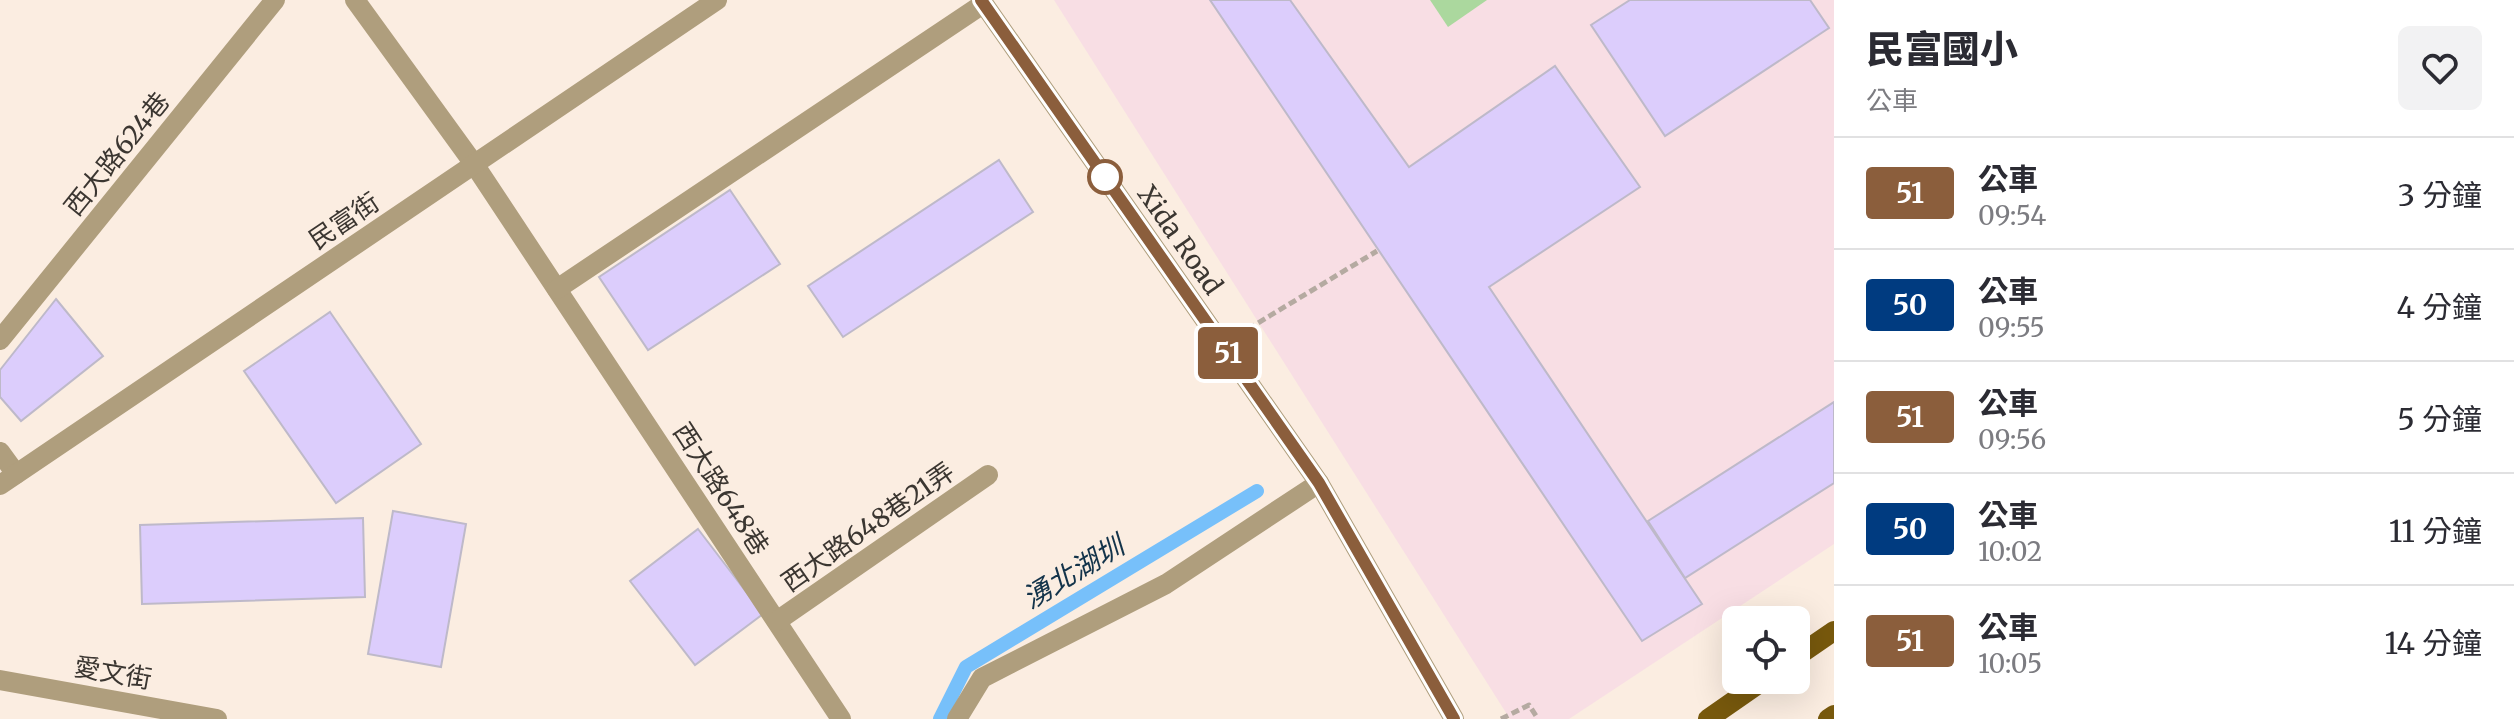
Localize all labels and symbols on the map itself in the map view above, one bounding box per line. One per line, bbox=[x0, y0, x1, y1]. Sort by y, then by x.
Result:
street label: 西大路624巷 bbox=[57, 85, 176, 222]
unlabelled marker bbox=[1088, 160, 1122, 194]
street label: Xida Road bbox=[1131, 179, 1230, 301]
street label: 民富街 bbox=[302, 185, 385, 256]
line badge: 51 bbox=[1192, 327, 1264, 379]
street label: 西大路648巷 bbox=[666, 416, 776, 561]
street label: 西大路648巷21弄 bbox=[775, 455, 961, 598]
water label: 湧北湖圳 bbox=[1016, 526, 1134, 616]
street label: 愛文街 bbox=[72, 649, 154, 696]

